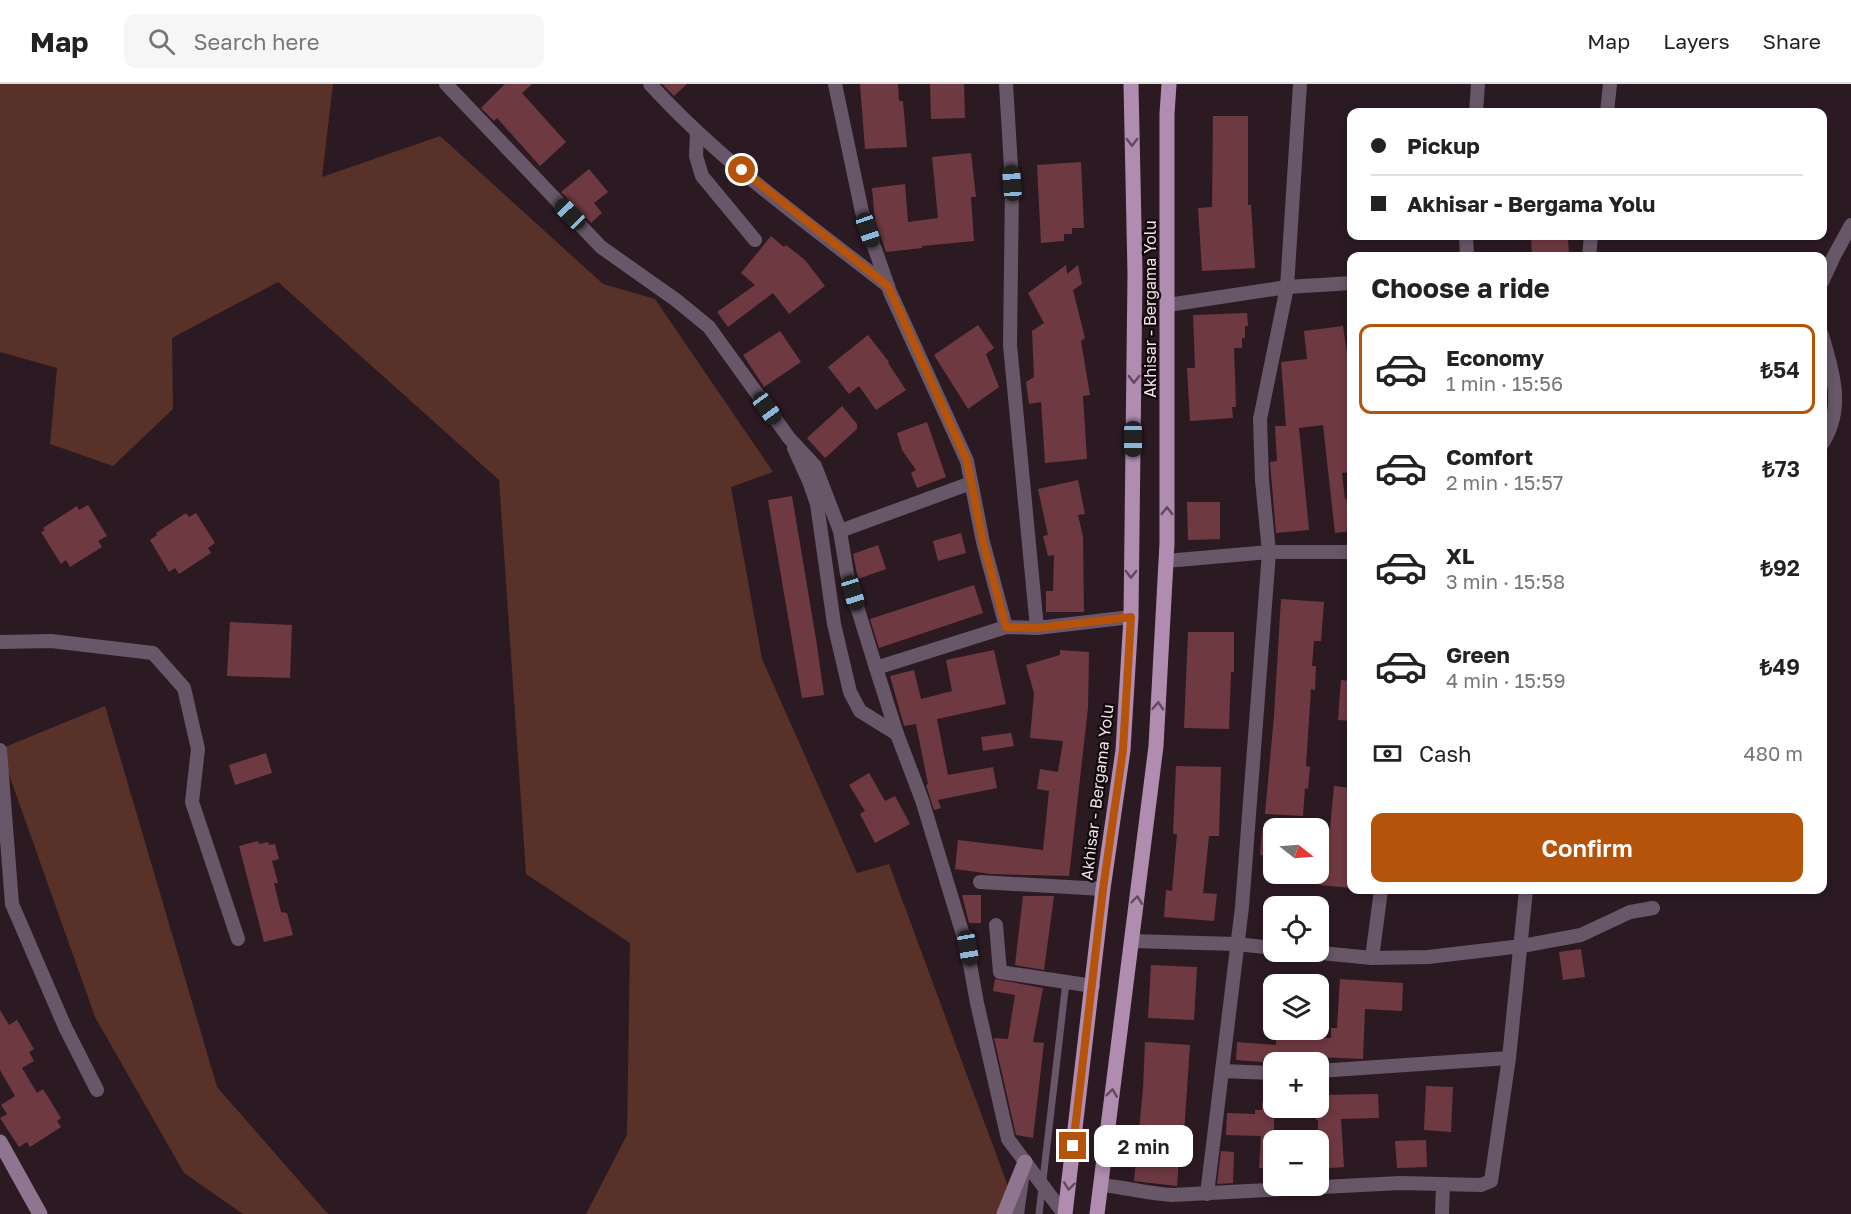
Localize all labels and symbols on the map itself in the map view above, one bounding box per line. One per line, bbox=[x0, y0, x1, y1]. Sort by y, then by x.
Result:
one-way arrow bbox=[1126, 138, 1138, 147]
route start bbox=[728, 156, 755, 183]
car bbox=[1002, 164, 1022, 202]
car bbox=[551, 195, 589, 233]
car bbox=[854, 210, 882, 250]
street label: Akhisar - Bergama Yolu bbox=[1140, 220, 1160, 398]
one-way arrow bbox=[1127, 375, 1140, 384]
car bbox=[749, 388, 785, 428]
car bbox=[1124, 421, 1142, 457]
one-way arrow bbox=[1161, 507, 1173, 516]
one-way arrow bbox=[1125, 570, 1137, 579]
car bbox=[839, 573, 867, 613]
one-way arrow bbox=[1151, 702, 1164, 711]
street label: Akhisar - Bergama Yolu bbox=[1076, 703, 1118, 881]
north arrow bbox=[1263, 818, 1329, 884]
one-way arrow bbox=[1130, 895, 1142, 905]
car bbox=[956, 929, 980, 967]
one-way arrow bbox=[1106, 1089, 1118, 1098]
callout: 2 min bbox=[1094, 1125, 1193, 1167]
route end bbox=[1059, 1132, 1086, 1159]
one-way arrow bbox=[1063, 1181, 1075, 1190]

